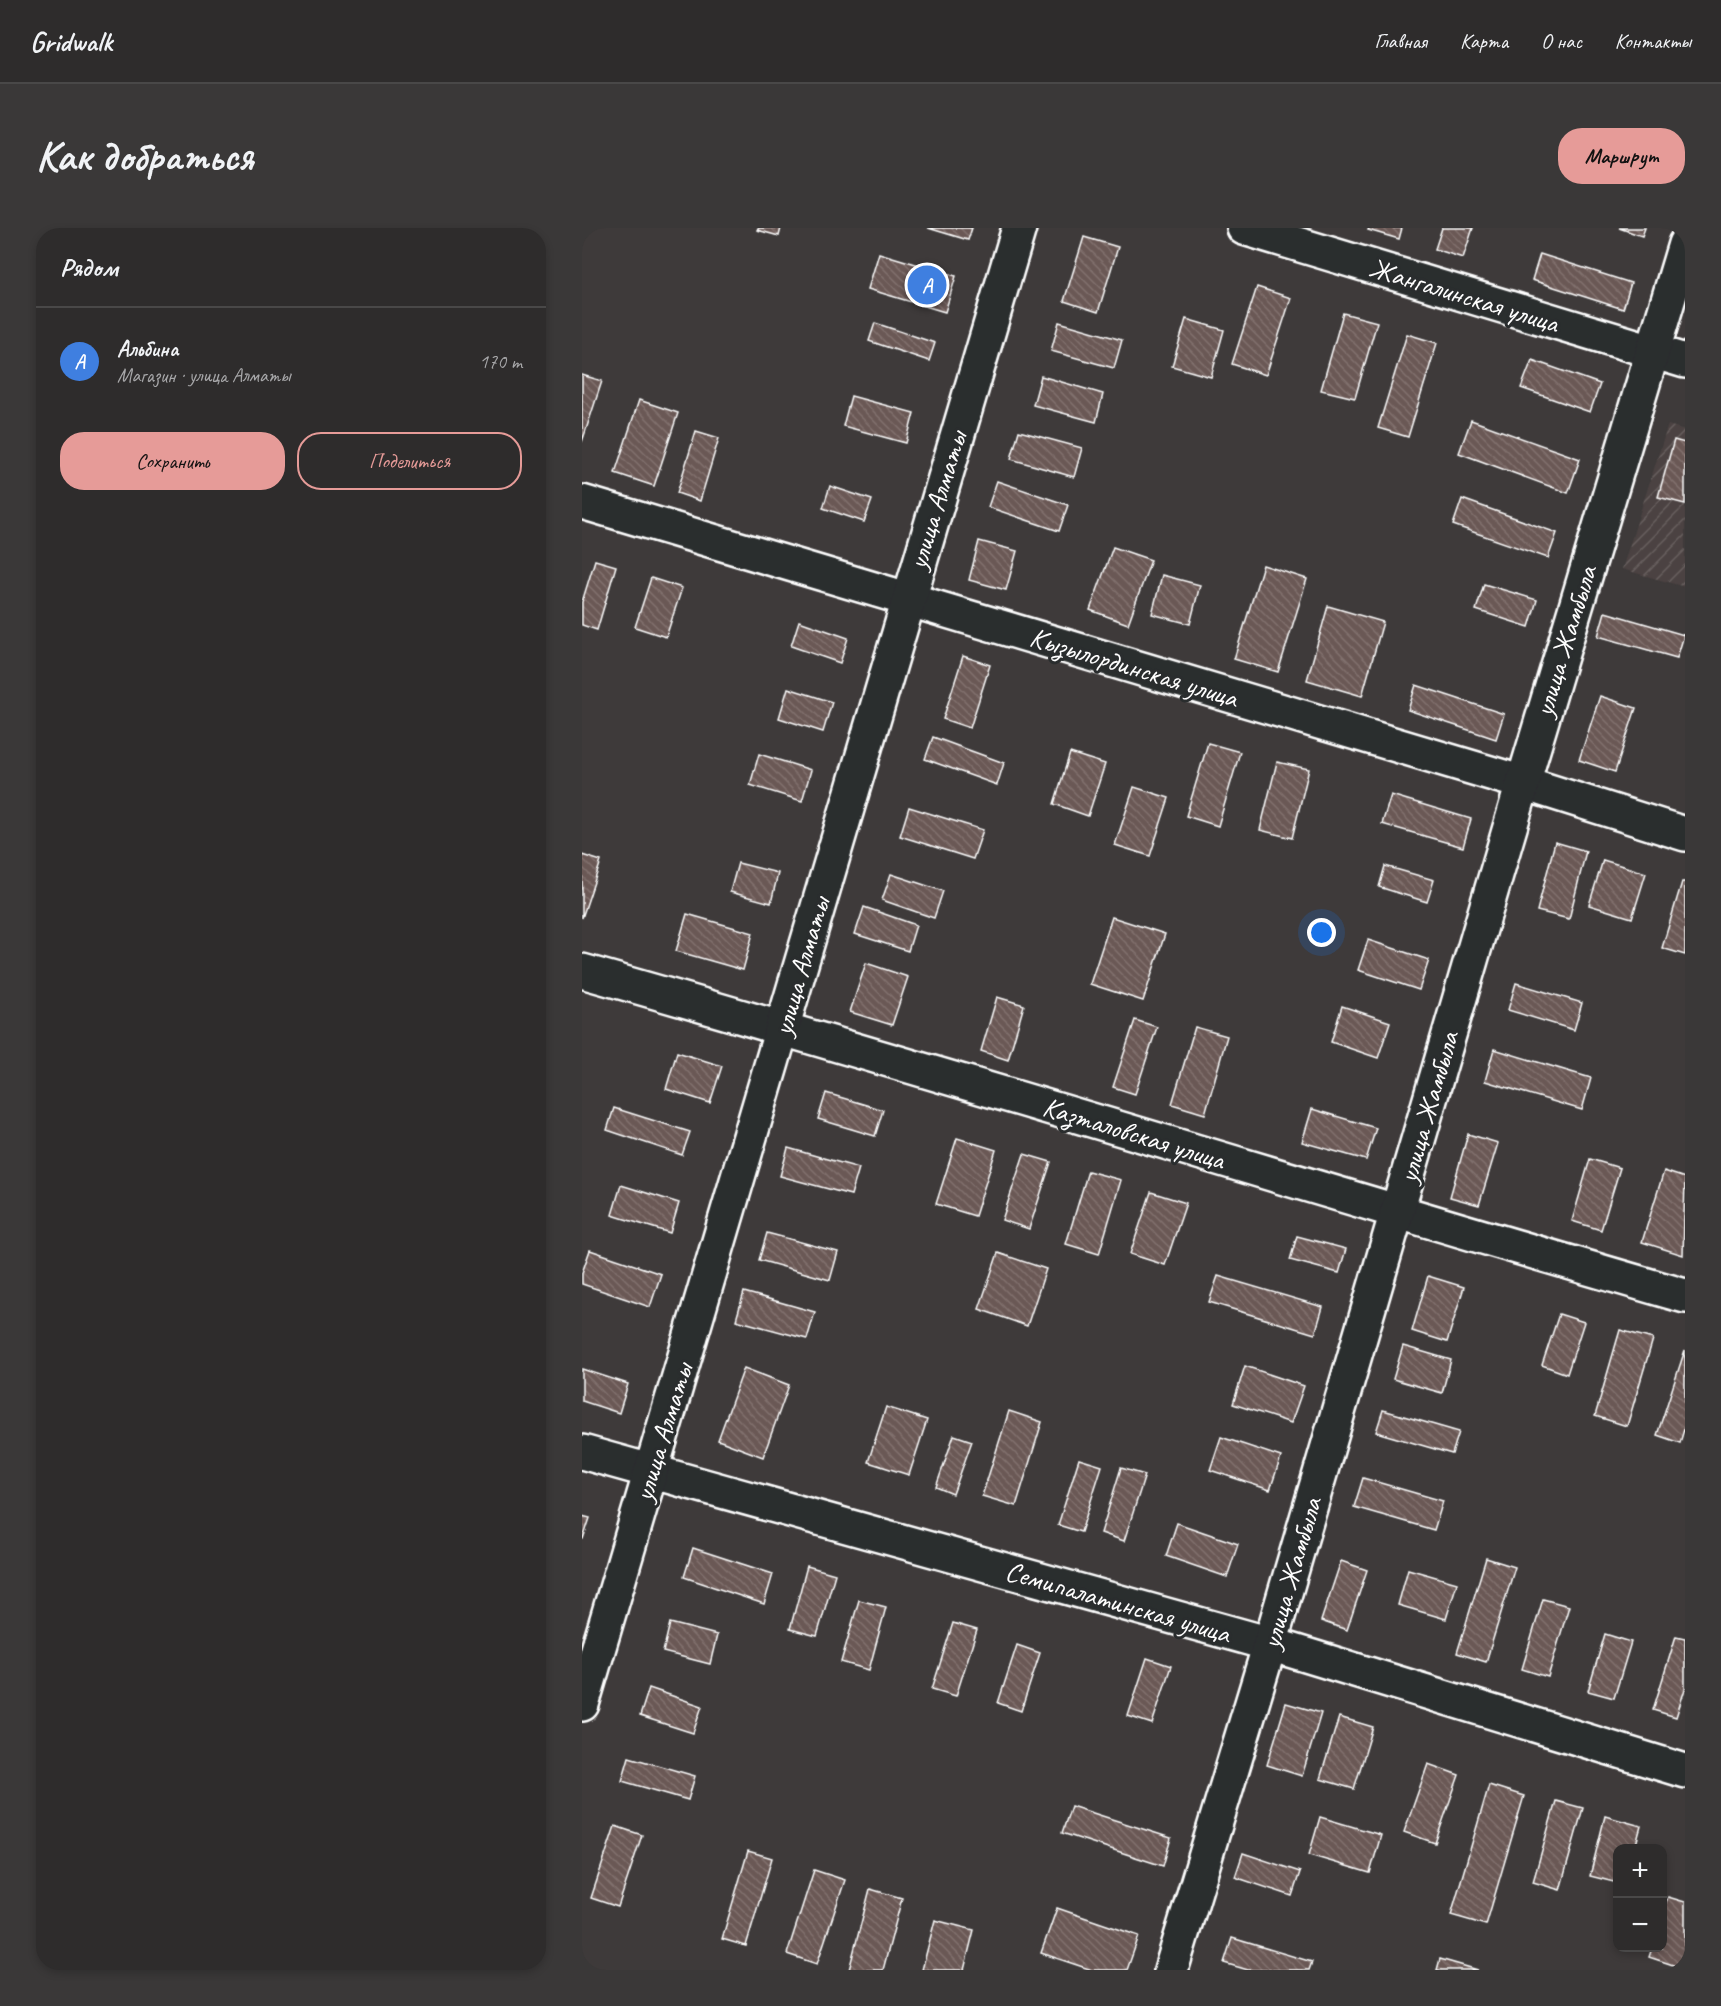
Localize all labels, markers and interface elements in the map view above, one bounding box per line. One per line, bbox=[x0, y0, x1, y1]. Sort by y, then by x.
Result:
text: Gridwalk bbox=[30, 24, 112, 59]
text: Главная bbox=[1374, 28, 1427, 54]
text: Карта bbox=[1460, 28, 1508, 54]
text: О нас bbox=[1541, 28, 1582, 54]
text: Контакты bbox=[1615, 28, 1691, 54]
button: Маршрут bbox=[1558, 128, 1685, 184]
text: Как добраться bbox=[36, 130, 253, 183]
street label: Жангалинская улица bbox=[1365, 250, 1565, 341]
text: Рядом bbox=[60, 251, 118, 284]
pin: A bbox=[908, 262, 946, 308]
text: Альбина bbox=[117, 335, 178, 363]
text: A bbox=[74, 349, 85, 374]
text: 170 m bbox=[479, 349, 522, 374]
text: Магазин · улица Алматы bbox=[117, 363, 290, 388]
street label: улица Алматы bbox=[899, 425, 975, 575]
button: Сохранить bbox=[60, 432, 285, 490]
button: Поделиться bbox=[297, 432, 522, 490]
street label: улица Жамбыла bbox=[1525, 560, 1605, 722]
street label: Кызылординская улица bbox=[1026, 619, 1244, 717]
street label: улица Алматы bbox=[764, 891, 838, 1041]
your location bbox=[1307, 918, 1336, 947]
street label: улица Жамбыла bbox=[1389, 1026, 1467, 1188]
street label: Казталовская улица bbox=[1039, 1089, 1231, 1179]
street label: улица Алматы bbox=[625, 1357, 701, 1507]
street label: улица Жамбыла bbox=[1252, 1492, 1330, 1654]
street label: Семипалатинская улица bbox=[1001, 1553, 1236, 1651]
map controls bbox=[1613, 1844, 1667, 1952]
button: + bbox=[1613, 1844, 1667, 1898]
button: − bbox=[1613, 1898, 1667, 1952]

